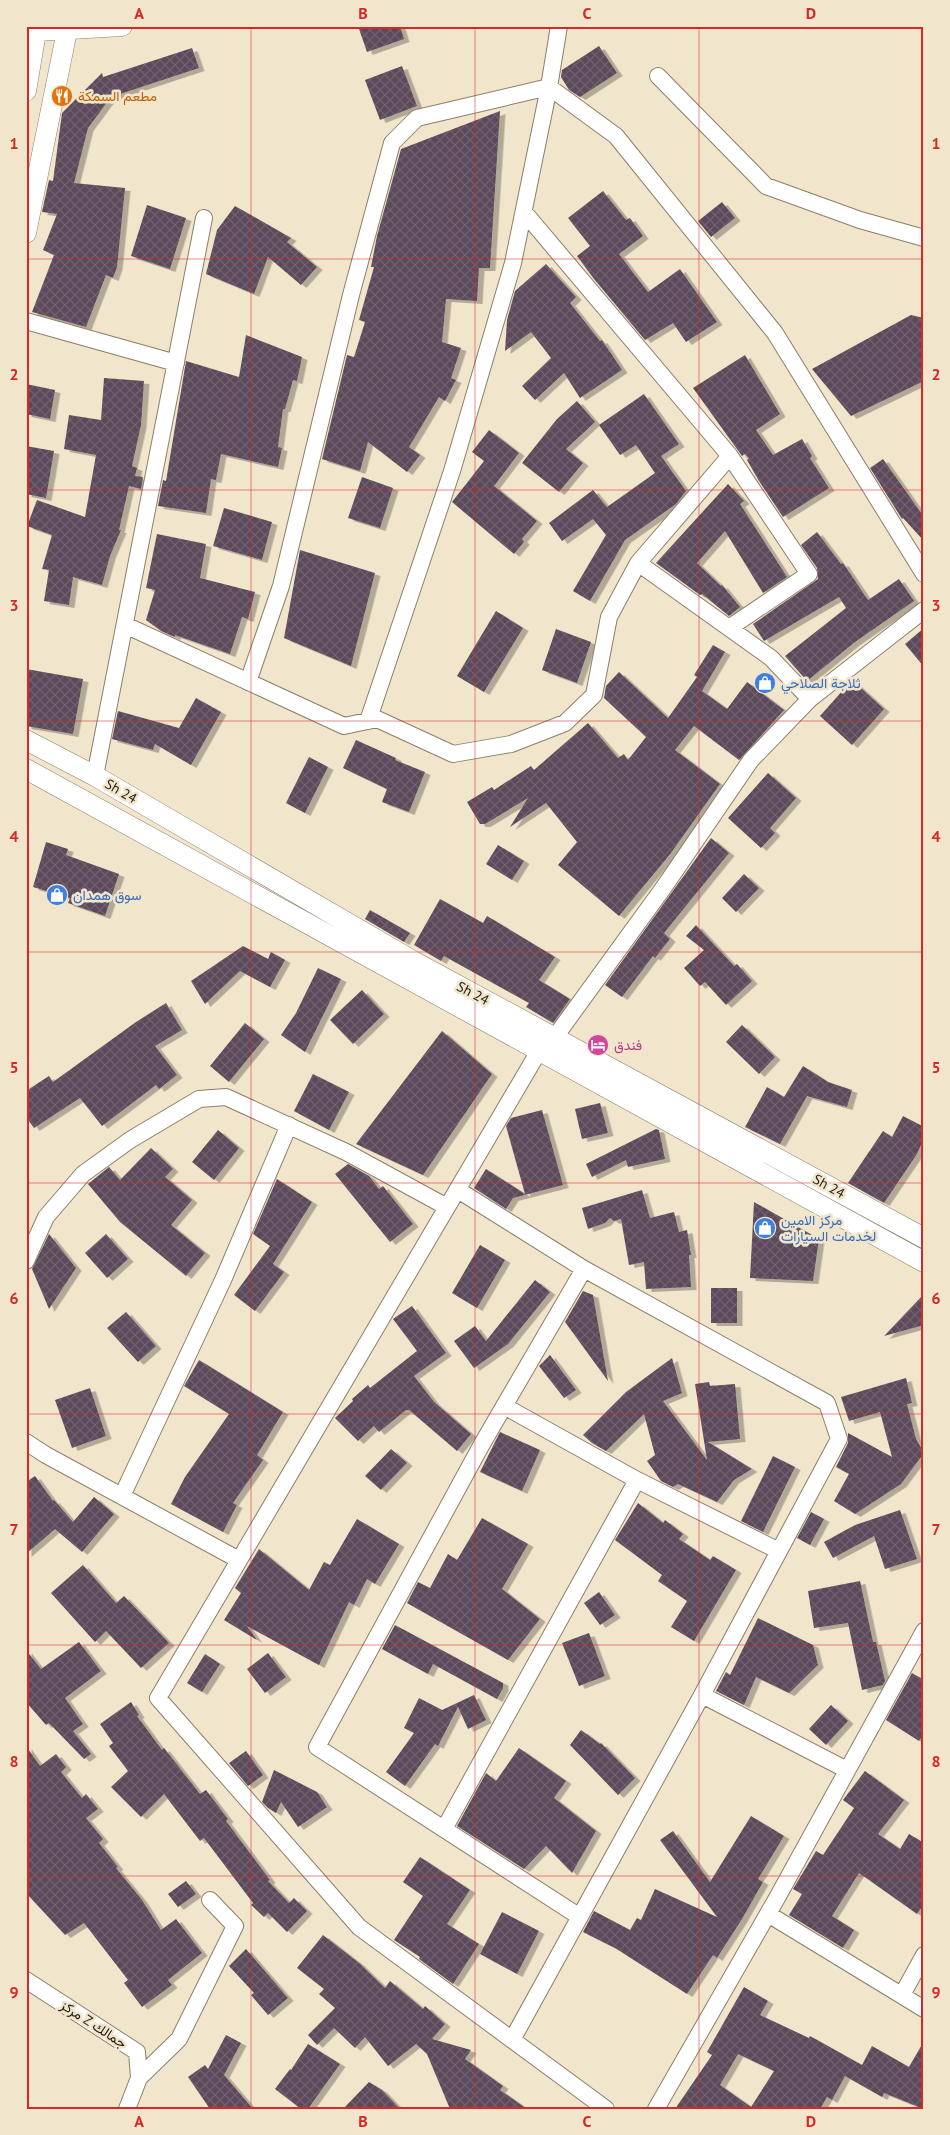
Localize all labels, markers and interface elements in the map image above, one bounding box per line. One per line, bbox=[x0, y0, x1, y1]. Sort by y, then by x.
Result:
text: A bbox=[134, 3, 144, 23]
text: B bbox=[358, 3, 368, 23]
text: C bbox=[583, 3, 592, 23]
text: D bbox=[806, 3, 816, 23]
restaurant icon: مطعم السمكة bbox=[50, 84, 74, 108]
place label: مطعم السمكة bbox=[78, 87, 157, 105]
text: 1 bbox=[9, 133, 19, 153]
text: 1 bbox=[931, 133, 941, 153]
text: 2 bbox=[9, 364, 19, 384]
text: 2 bbox=[931, 364, 941, 384]
text: 3 bbox=[9, 595, 19, 615]
text: 3 bbox=[931, 595, 941, 615]
shop icon: ثلاجة الصلاحي bbox=[753, 671, 777, 695]
place label: ثلاجة الصلاحي bbox=[781, 674, 861, 695]
street label: Sh 24 bbox=[102, 775, 141, 808]
text: 4 bbox=[9, 826, 19, 846]
text: 4 bbox=[931, 826, 941, 846]
shop icon: سوق همدان bbox=[45, 883, 69, 907]
place label: سوق همدان bbox=[73, 886, 142, 904]
street label: Sh 24 bbox=[454, 977, 493, 1009]
hotel icon: فندق bbox=[586, 1033, 610, 1057]
place label: فندق bbox=[614, 1036, 642, 1054]
text: 5 bbox=[9, 1057, 19, 1077]
text: 5 bbox=[931, 1057, 941, 1077]
street label: Sh 24 bbox=[810, 1170, 849, 1202]
place label: مركز الامين لخدمات السيارات bbox=[781, 1211, 876, 1245]
shop icon: مركز الامين لخدمات السيارات bbox=[753, 1216, 777, 1240]
text: 6 bbox=[9, 1288, 19, 1308]
text: 6 bbox=[931, 1288, 941, 1308]
text: 7 bbox=[9, 1519, 19, 1539]
text: 7 bbox=[931, 1519, 941, 1539]
text: 8 bbox=[9, 1751, 19, 1771]
text: 8 bbox=[931, 1751, 941, 1771]
text: 9 bbox=[9, 1982, 19, 2002]
text: 9 bbox=[931, 1982, 941, 2002]
street label: مركز Z جمالك bbox=[57, 1995, 131, 2052]
text: A bbox=[134, 2111, 144, 2131]
text: B bbox=[358, 2111, 368, 2131]
text: C bbox=[583, 2111, 592, 2131]
text: D bbox=[806, 2111, 816, 2131]

